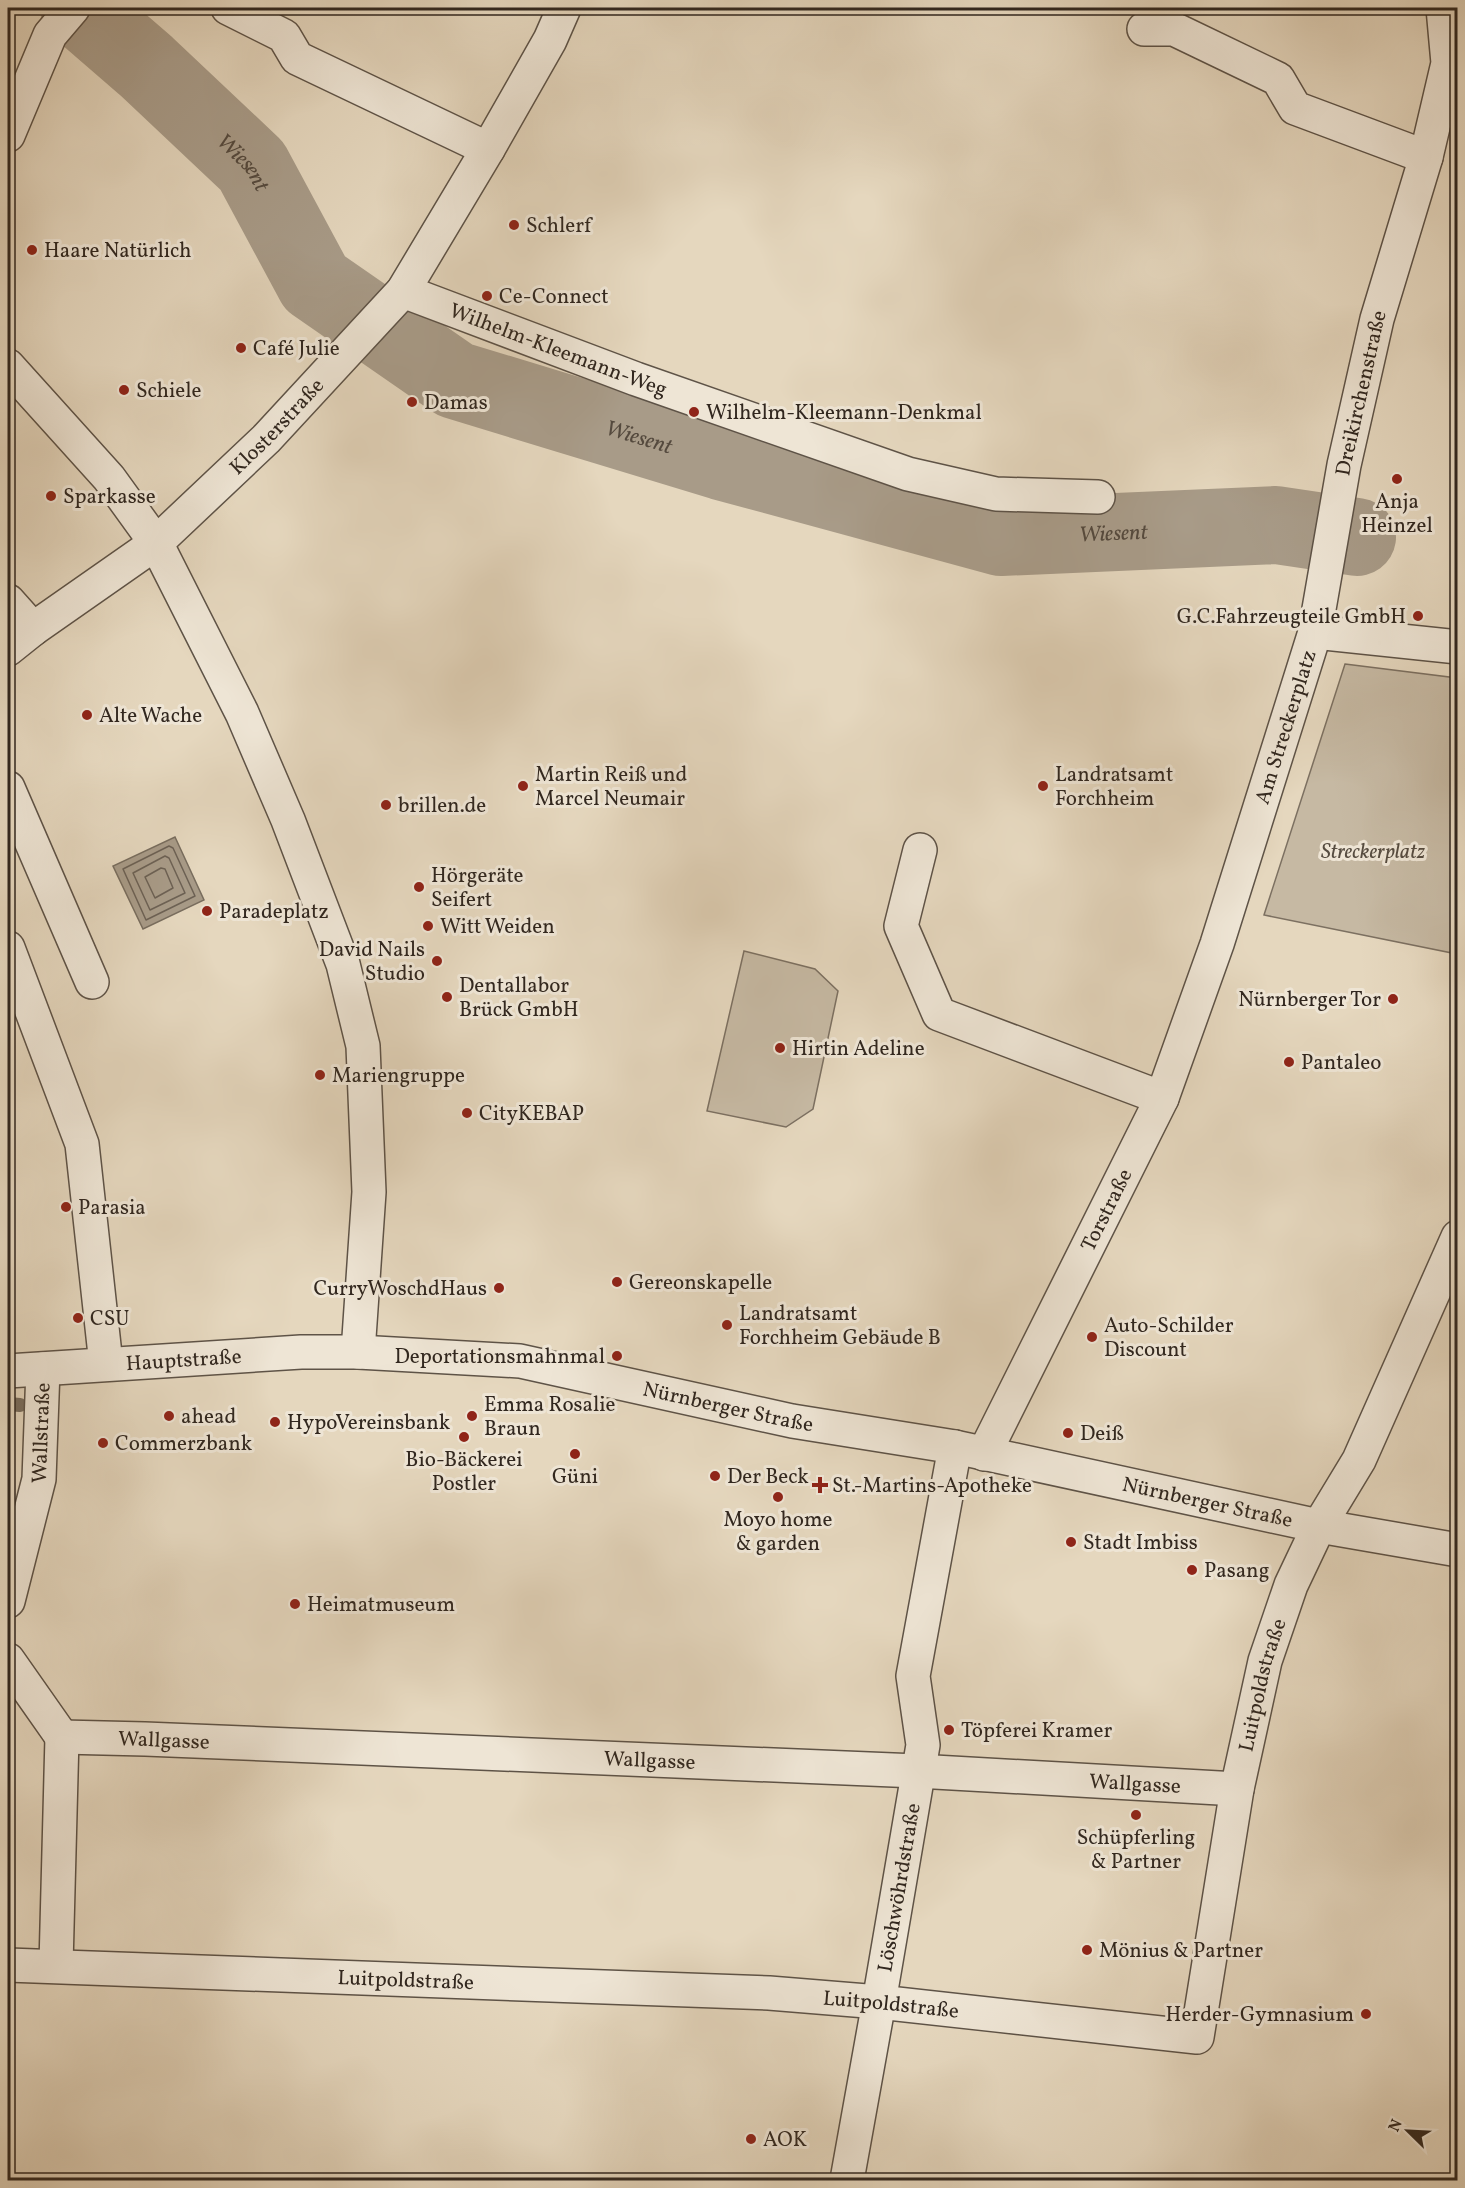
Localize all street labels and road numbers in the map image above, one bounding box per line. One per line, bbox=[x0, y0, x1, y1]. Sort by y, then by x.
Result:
street label: Wilhelm-Kleemann-Weg bbox=[445, 297, 671, 405]
street label: Dreikirchenstraße bbox=[1329, 307, 1395, 478]
street label: Klosterstraße bbox=[224, 372, 331, 482]
street label: Am Streckerplatz bbox=[1249, 647, 1324, 808]
street label: Torstraße bbox=[1075, 1164, 1140, 1257]
street label: Hauptstraße bbox=[125, 1343, 242, 1379]
street label: Nürnberger Straße bbox=[640, 1376, 815, 1440]
street label: Wallstraße bbox=[26, 1382, 58, 1484]
street label: Nürnberger Straße bbox=[1119, 1471, 1295, 1536]
street label: Luitpoldstraße bbox=[1233, 1615, 1294, 1755]
street label: Wallgasse bbox=[118, 1725, 210, 1758]
street label: Wallgasse bbox=[603, 1745, 696, 1778]
street label: Wallgasse bbox=[1088, 1768, 1182, 1802]
street label: Löschwöhrdstraße bbox=[871, 1801, 929, 1974]
street label: Luitpoldstraße bbox=[337, 1964, 475, 1998]
street label: Luitpoldstraße bbox=[822, 1984, 960, 2027]

